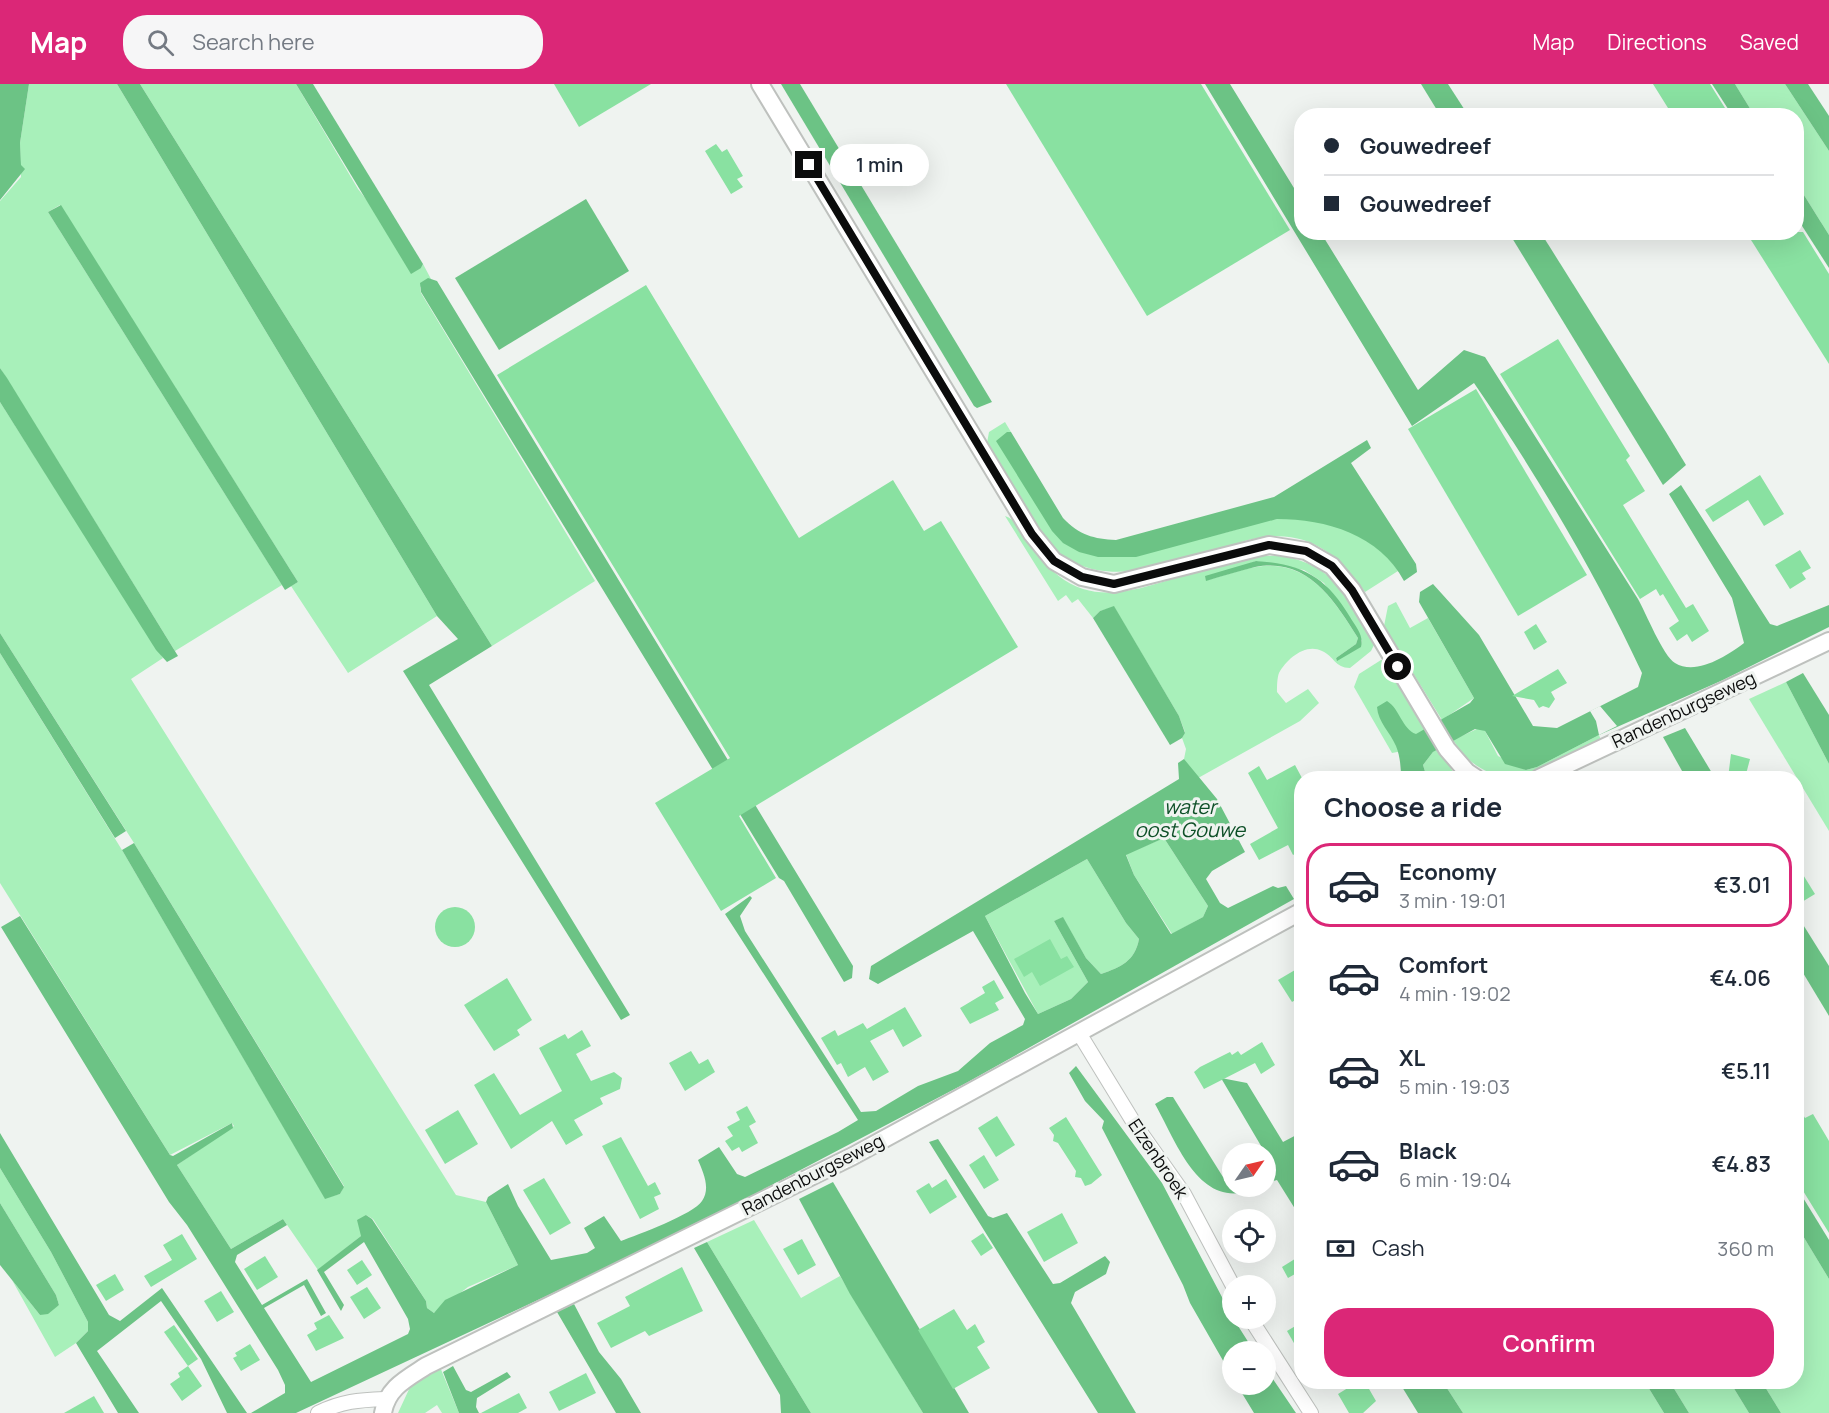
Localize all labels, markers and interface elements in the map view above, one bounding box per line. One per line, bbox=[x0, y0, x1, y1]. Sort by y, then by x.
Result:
search box bbox=[123, 15, 543, 69]
text: Map bbox=[30, 23, 87, 61]
icon: search bbox=[144, 26, 177, 59]
text: Search here bbox=[192, 27, 315, 57]
text: Map bbox=[1533, 28, 1574, 56]
text: Directions bbox=[1607, 28, 1707, 56]
text: Saved bbox=[1740, 28, 1799, 56]
text: Gouwedreef bbox=[1360, 131, 1491, 161]
callout: 1 min bbox=[830, 144, 929, 186]
route end bbox=[795, 151, 822, 178]
text: 1 min bbox=[856, 151, 903, 178]
text: Gouwedreef bbox=[1360, 189, 1491, 219]
route start bbox=[1384, 653, 1411, 680]
street label: Randenburgseweg bbox=[1608, 665, 1759, 753]
text: Choose a ride bbox=[1324, 788, 1502, 825]
water label: water oost Gouwe bbox=[1135, 793, 1247, 843]
text: Economy bbox=[1399, 857, 1497, 887]
icon: car bbox=[1327, 858, 1381, 912]
text: €3.01 bbox=[1714, 870, 1771, 900]
text: 3 min · 19:01 bbox=[1399, 887, 1506, 914]
text: Comfort bbox=[1399, 950, 1488, 980]
icon: car bbox=[1327, 951, 1381, 1005]
text: €4.06 bbox=[1710, 963, 1771, 993]
text: 4 min · 19:02 bbox=[1399, 980, 1511, 1007]
text: XL bbox=[1399, 1043, 1425, 1073]
icon: car bbox=[1327, 1044, 1381, 1098]
text: €5.11 bbox=[1721, 1056, 1771, 1086]
text: 5 min · 19:03 bbox=[1399, 1073, 1510, 1100]
street label: Elzenbroek bbox=[1123, 1114, 1195, 1204]
street label: Randenburgseweg bbox=[738, 1128, 887, 1220]
text: Black bbox=[1399, 1136, 1456, 1166]
icon: car bbox=[1327, 1137, 1381, 1191]
north arrow bbox=[1222, 1143, 1276, 1197]
map controls bbox=[1222, 1143, 1276, 1395]
text: €4.83 bbox=[1712, 1149, 1771, 1179]
text: 6 min · 19:04 bbox=[1399, 1166, 1512, 1193]
button: locate bbox=[1222, 1209, 1276, 1263]
icon: cash bbox=[1324, 1232, 1357, 1265]
text: Cash bbox=[1372, 1233, 1425, 1263]
text: 360 m bbox=[1717, 1235, 1774, 1262]
button: + bbox=[1222, 1275, 1276, 1329]
button: Confirm bbox=[1324, 1308, 1774, 1377]
button: − bbox=[1222, 1341, 1276, 1395]

